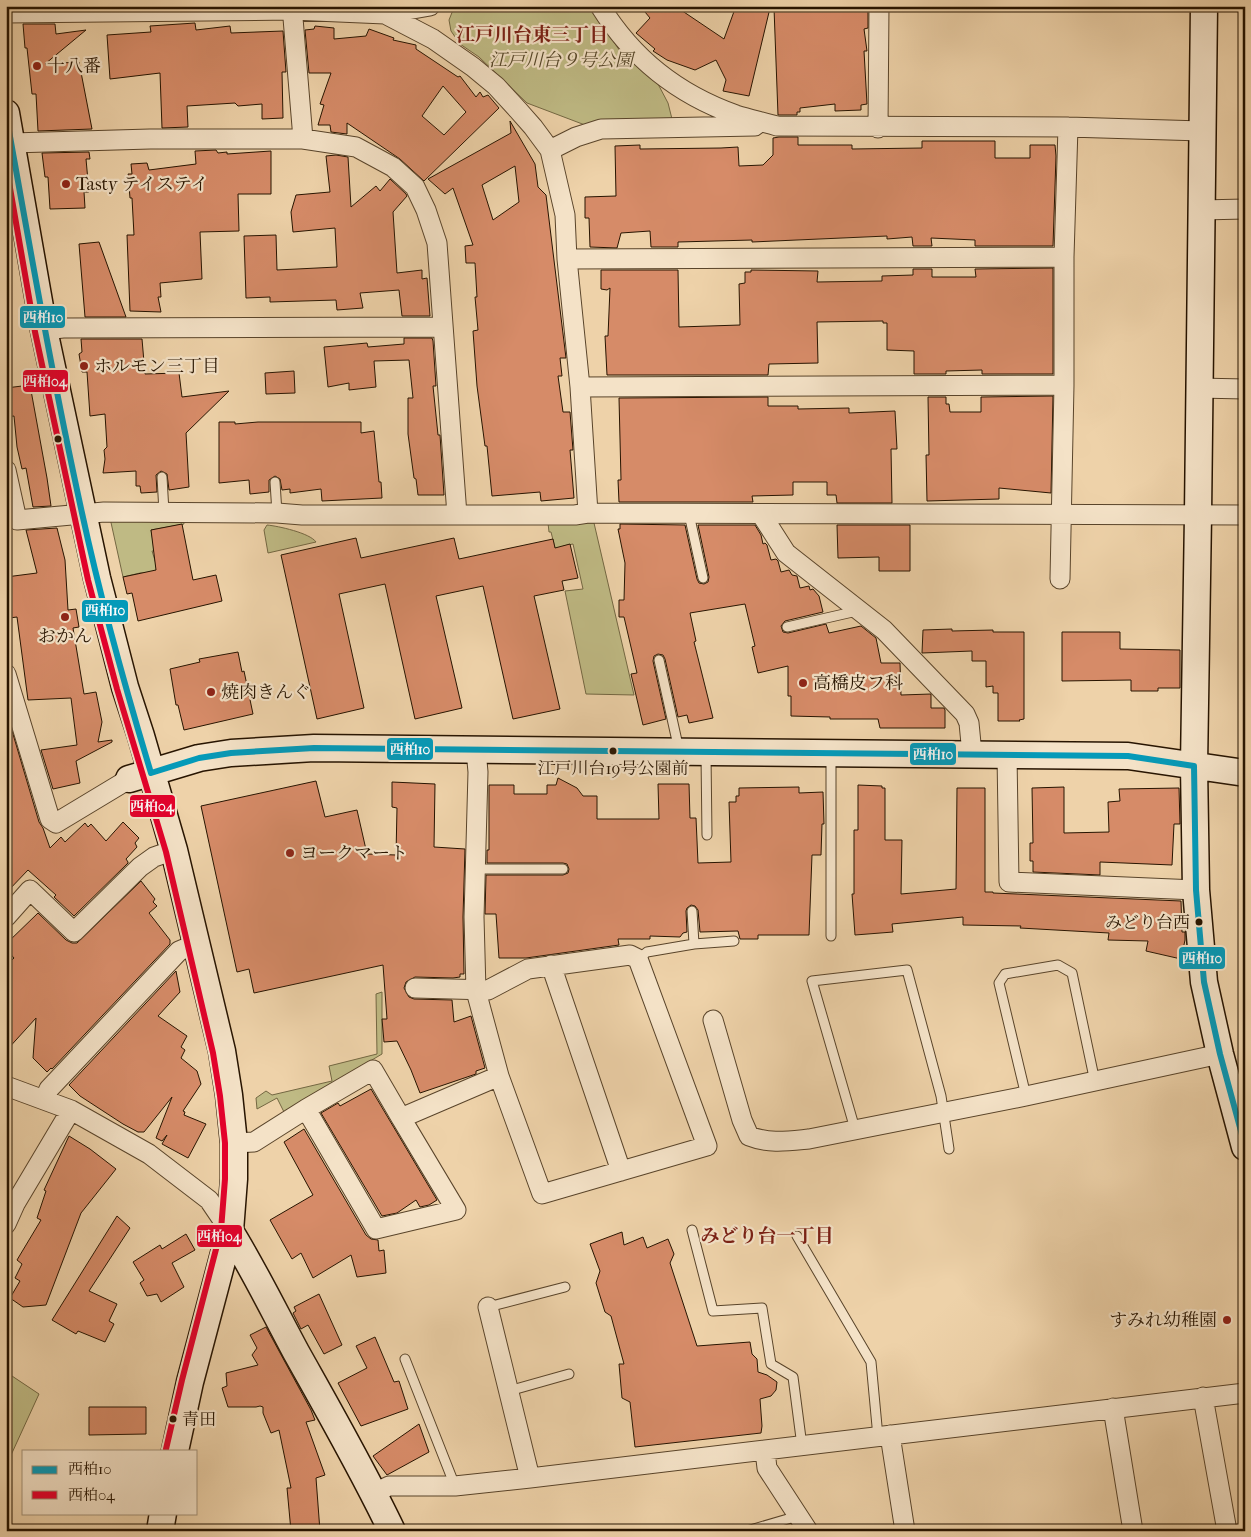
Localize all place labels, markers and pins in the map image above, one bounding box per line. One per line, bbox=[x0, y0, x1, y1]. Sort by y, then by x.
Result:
place label: 十八番 bbox=[47, 56, 101, 77]
marker: 十八番 bbox=[31, 60, 43, 72]
place label: Tasty テイステイ bbox=[76, 174, 208, 195]
marker: Tasty テイステイ bbox=[60, 178, 72, 190]
place label: ホルモン三丁目 bbox=[94, 356, 220, 377]
marker: ホルモン三丁目 bbox=[78, 360, 90, 372]
unlabelled marker bbox=[53, 434, 63, 444]
marker: おかん bbox=[59, 611, 71, 623]
place label: おかん bbox=[38, 626, 92, 647]
place label: 高橋皮フ科 bbox=[813, 673, 903, 694]
marker: 高橋皮フ科 bbox=[797, 677, 809, 689]
place label: 焼肉きんぐ bbox=[221, 682, 311, 703]
marker: 焼肉きんぐ bbox=[205, 686, 217, 698]
marker: 江戸川台19号公園前 bbox=[608, 746, 618, 756]
place label: 江戸川台19号公園前 bbox=[538, 758, 688, 778]
place label: ヨークマート bbox=[300, 843, 408, 864]
marker: ヨークマート bbox=[284, 847, 296, 859]
place label: みどり台西 bbox=[1105, 912, 1190, 932]
marker: みどり台西 bbox=[1194, 917, 1204, 927]
place label: すみれ幼稚園 bbox=[1109, 1310, 1217, 1331]
marker: すみれ幼稚園 bbox=[1221, 1314, 1233, 1326]
place label: 青田 bbox=[182, 1409, 216, 1429]
marker: 青田 bbox=[168, 1414, 178, 1424]

